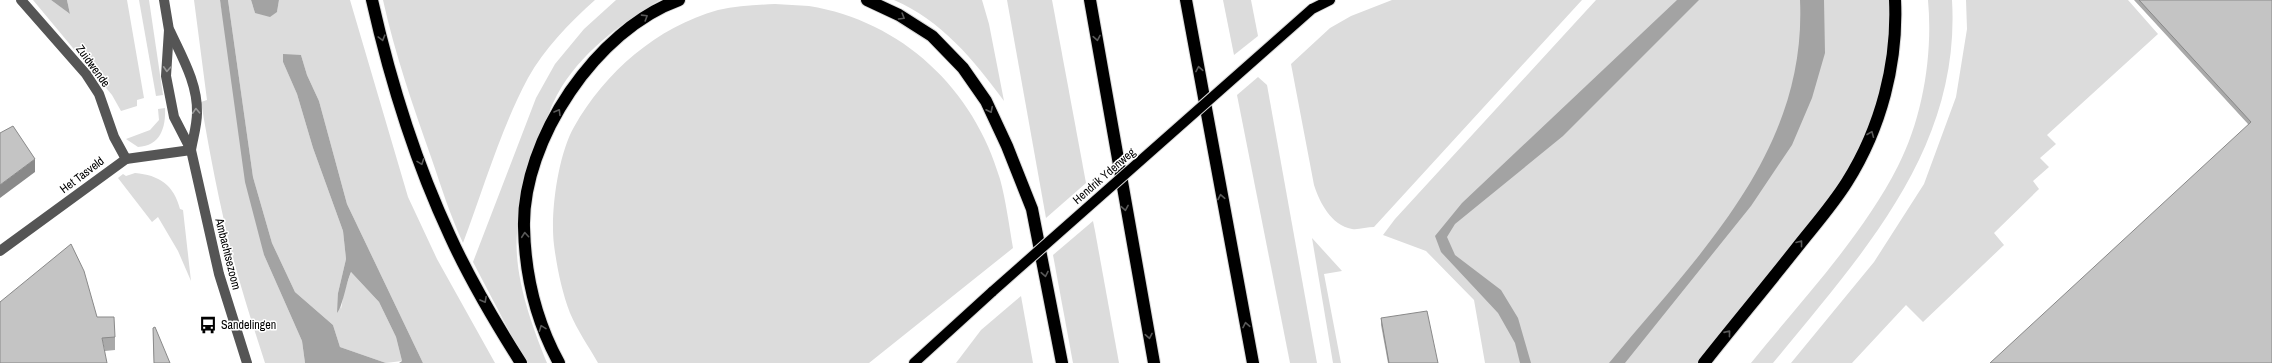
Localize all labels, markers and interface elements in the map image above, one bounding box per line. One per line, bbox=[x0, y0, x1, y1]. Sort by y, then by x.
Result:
one-way arrow bbox=[898, 12, 905, 20]
one-way arrow bbox=[641, 15, 648, 22]
one-way arrow bbox=[377, 34, 386, 41]
one-way arrow bbox=[1092, 35, 1100, 42]
street label: Zuidwende bbox=[72, 42, 114, 90]
one-way arrow bbox=[162, 66, 171, 72]
one-way arrow bbox=[1195, 66, 1203, 72]
one-way arrow bbox=[985, 106, 993, 113]
one-way arrow bbox=[192, 108, 200, 114]
one-way arrow bbox=[554, 109, 561, 116]
one-way arrow bbox=[1866, 131, 1874, 138]
street label: Hendrik Ydenweg bbox=[1069, 144, 1139, 208]
street label: Het Tasveld bbox=[57, 153, 107, 197]
one-way arrow bbox=[416, 158, 424, 165]
one-way arrow bbox=[1218, 194, 1226, 200]
one-way arrow bbox=[1121, 205, 1129, 211]
street label: Ambachtsezoom bbox=[211, 216, 245, 291]
one-way arrow bbox=[520, 232, 529, 238]
one-way arrow bbox=[1796, 241, 1803, 248]
one-way arrow bbox=[1040, 271, 1048, 277]
one-way arrow bbox=[479, 296, 487, 303]
bus stop icon: Sandelingen bbox=[198, 315, 218, 335]
place label: Sandelingen bbox=[221, 317, 276, 333]
one-way arrow bbox=[1242, 322, 1250, 328]
one-way arrow bbox=[539, 324, 547, 331]
one-way arrow bbox=[1724, 330, 1731, 337]
one-way arrow bbox=[1144, 333, 1152, 339]

